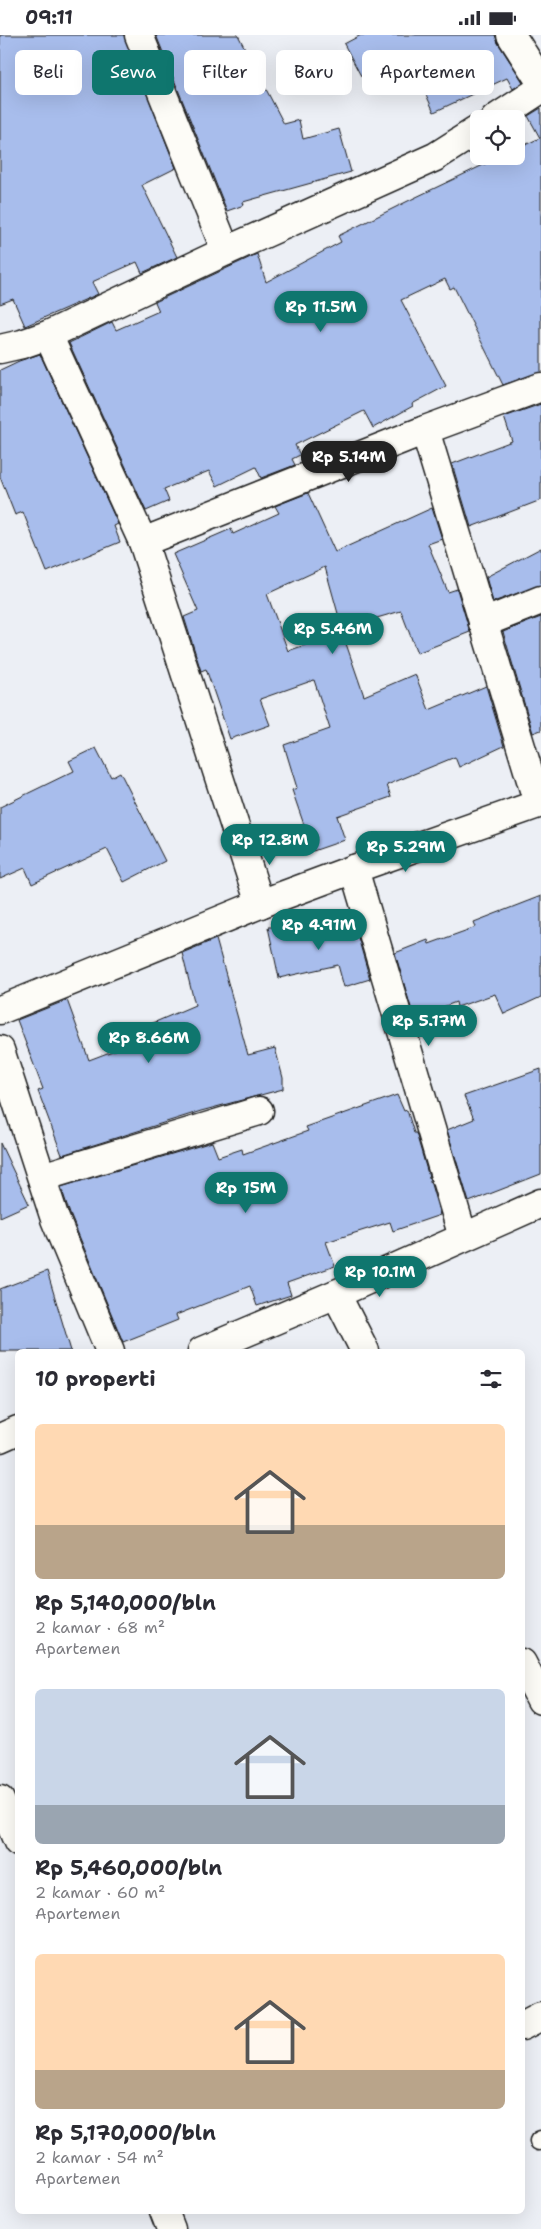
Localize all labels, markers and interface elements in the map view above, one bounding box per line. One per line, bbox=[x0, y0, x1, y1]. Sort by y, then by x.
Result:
text: 09:11 bbox=[25, 5, 73, 30]
chip: Beli bbox=[15, 50, 82, 95]
chip: Sewa bbox=[92, 50, 174, 95]
chip: Filter bbox=[184, 50, 266, 95]
chip: Baru bbox=[276, 50, 352, 95]
chip: Apartemen bbox=[362, 50, 494, 95]
map controls bbox=[470, 110, 525, 165]
button: locate bbox=[470, 110, 525, 165]
pin: Rp 11.5M bbox=[269, 291, 373, 333]
text: Rp 11.5M bbox=[285, 296, 357, 317]
pin: Rp 5.14M bbox=[297, 441, 401, 483]
text: Rp 5.14M bbox=[312, 446, 386, 467]
pin: Rp 5.46M bbox=[281, 613, 385, 655]
text: Rp 5.46M bbox=[294, 618, 372, 639]
pin: Rp 12.8M bbox=[218, 823, 322, 866]
text: Rp 12.8M bbox=[232, 829, 308, 850]
pin: Rp 5.29M bbox=[354, 831, 458, 873]
text: Rp 5.29M bbox=[367, 836, 445, 857]
pin: Rp 4.91M bbox=[267, 909, 371, 951]
text: Rp 4.91M bbox=[282, 914, 356, 935]
pin: Rp 5.17M bbox=[377, 1005, 481, 1047]
text: Rp 5.17M bbox=[392, 1010, 466, 1031]
pin: Rp 8.66M bbox=[97, 1021, 201, 1064]
text: Rp 8.66M bbox=[109, 1027, 189, 1048]
pin: Rp 15M bbox=[205, 1171, 287, 1214]
text: Rp 15M bbox=[216, 1177, 276, 1198]
pin: Rp 10.1M bbox=[328, 1255, 432, 1298]
text: Rp 10.1M bbox=[345, 1261, 415, 1282]
text: 10 properti bbox=[35, 1365, 156, 1393]
icon: filters bbox=[477, 1365, 505, 1393]
icon: home bbox=[225, 1457, 315, 1547]
text: Rp 5,140,000/bln bbox=[35, 1589, 216, 1617]
text: 2 kamar · 68 m² bbox=[35, 1617, 165, 1638]
text: Apartemen bbox=[35, 1638, 120, 1659]
icon: home bbox=[225, 1722, 315, 1812]
text: Rp 5,460,000/bln bbox=[35, 1854, 222, 1882]
text: 2 kamar · 60 m² bbox=[35, 1882, 165, 1903]
text: Apartemen bbox=[35, 1903, 120, 1924]
icon: home bbox=[225, 1987, 315, 2077]
text: Rp 5,170,000/bln bbox=[35, 2119, 216, 2147]
text: 2 kamar · 54 m² bbox=[35, 2147, 164, 2168]
text: Apartemen bbox=[35, 2168, 120, 2189]

